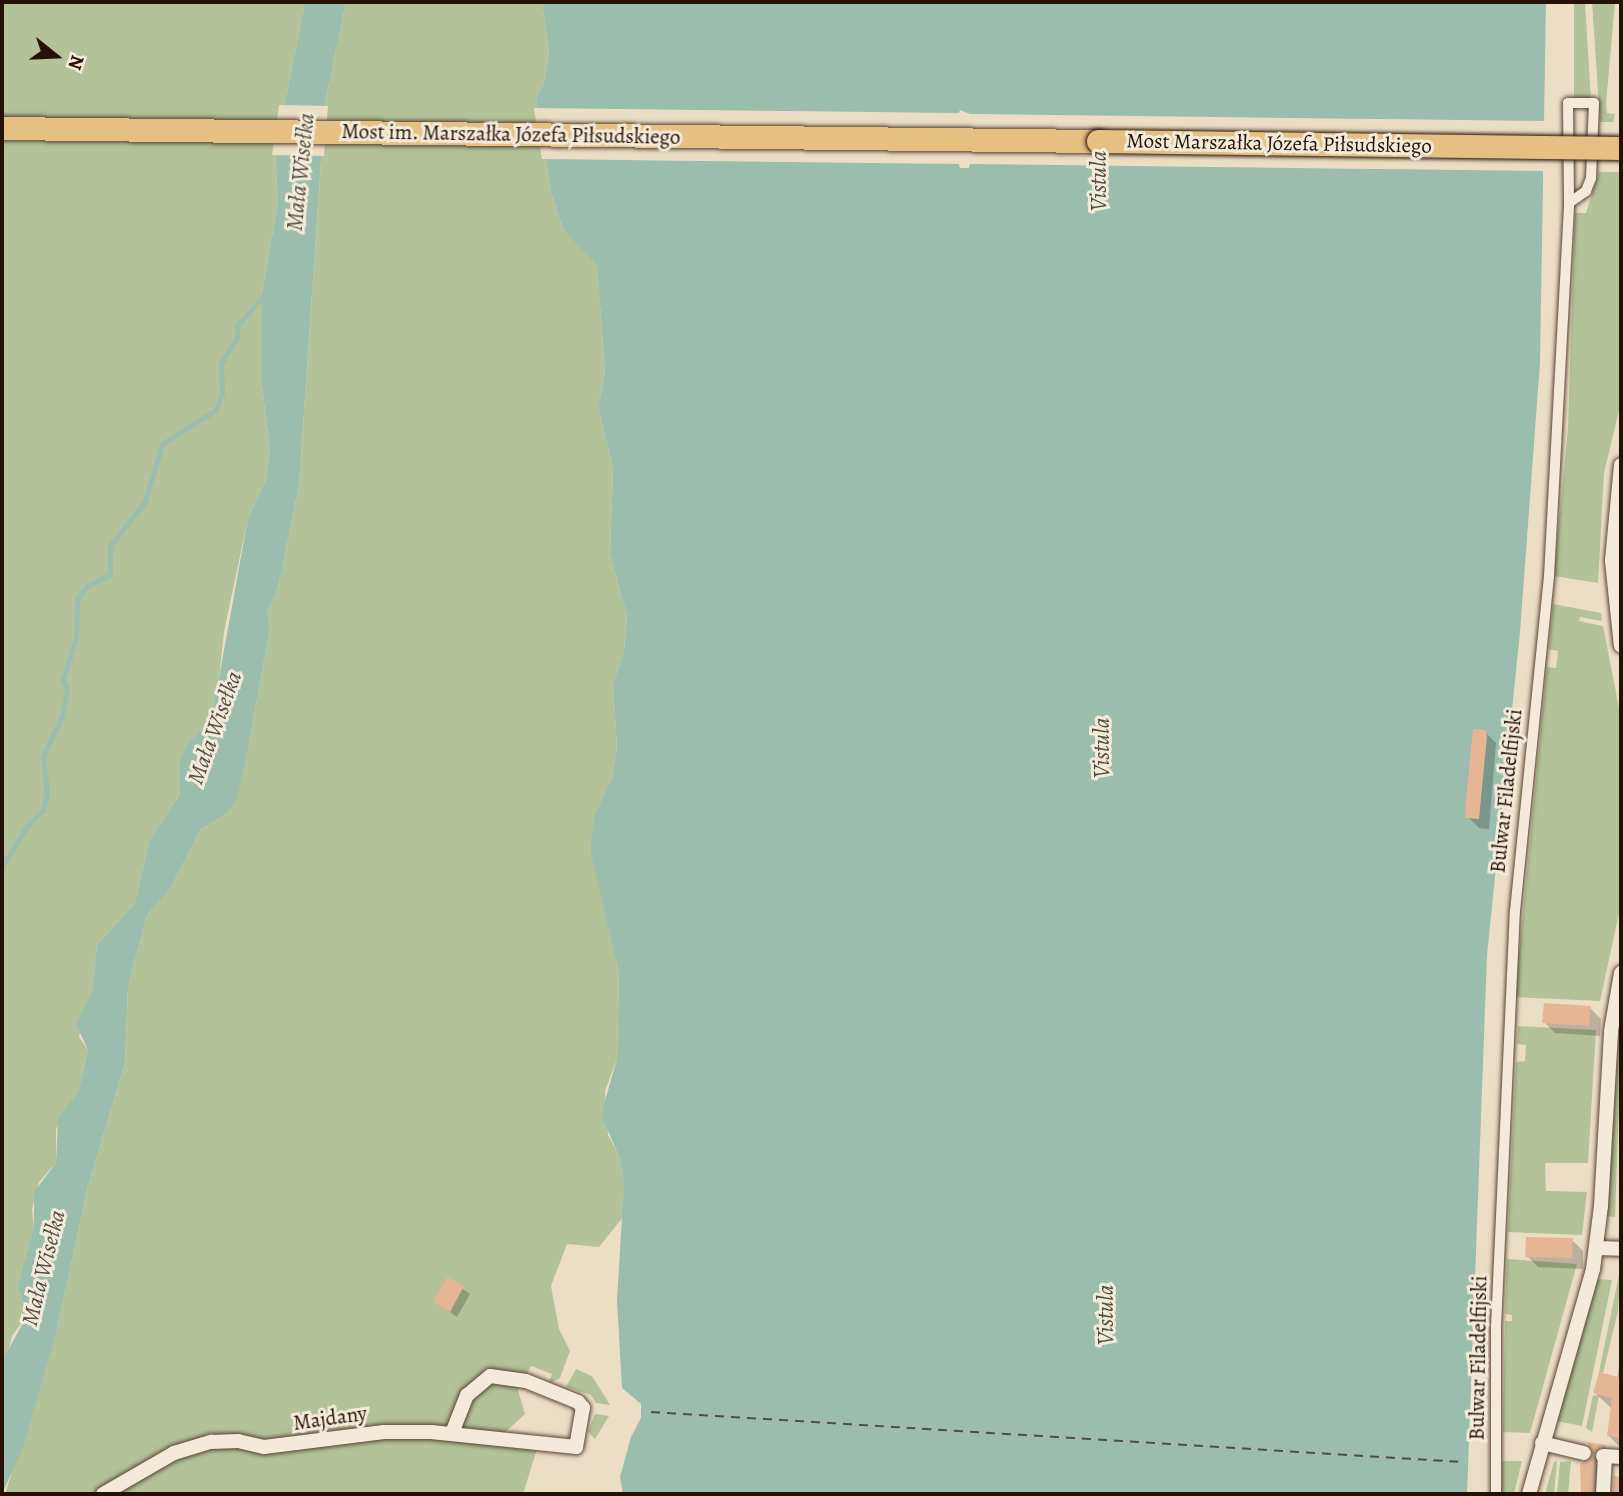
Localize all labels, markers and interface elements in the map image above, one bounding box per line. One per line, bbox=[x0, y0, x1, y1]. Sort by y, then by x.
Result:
north arrow bbox=[21, 21, 91, 91]
text: N bbox=[61, 52, 90, 73]
water label: Mała Wisełka bbox=[281, 112, 321, 232]
street label: Most im. Marszałka Józefa Piłsudskiego bbox=[341, 118, 681, 150]
street label: Most Marszałka Józefa Piłsudskiego bbox=[1126, 128, 1432, 158]
water label: Vistula bbox=[1085, 151, 1113, 211]
water label: Mała Wisełka bbox=[182, 668, 248, 788]
street label: Bulwar Filadelfijski bbox=[1485, 708, 1527, 874]
water label: Vistula bbox=[1088, 718, 1116, 778]
water label: Mała Wisełka bbox=[16, 1207, 72, 1329]
street label: Bulwar Filadelfijski bbox=[1464, 1275, 1492, 1441]
water label: Vistula bbox=[1092, 1285, 1120, 1345]
street label: Majdany bbox=[292, 1400, 368, 1436]

